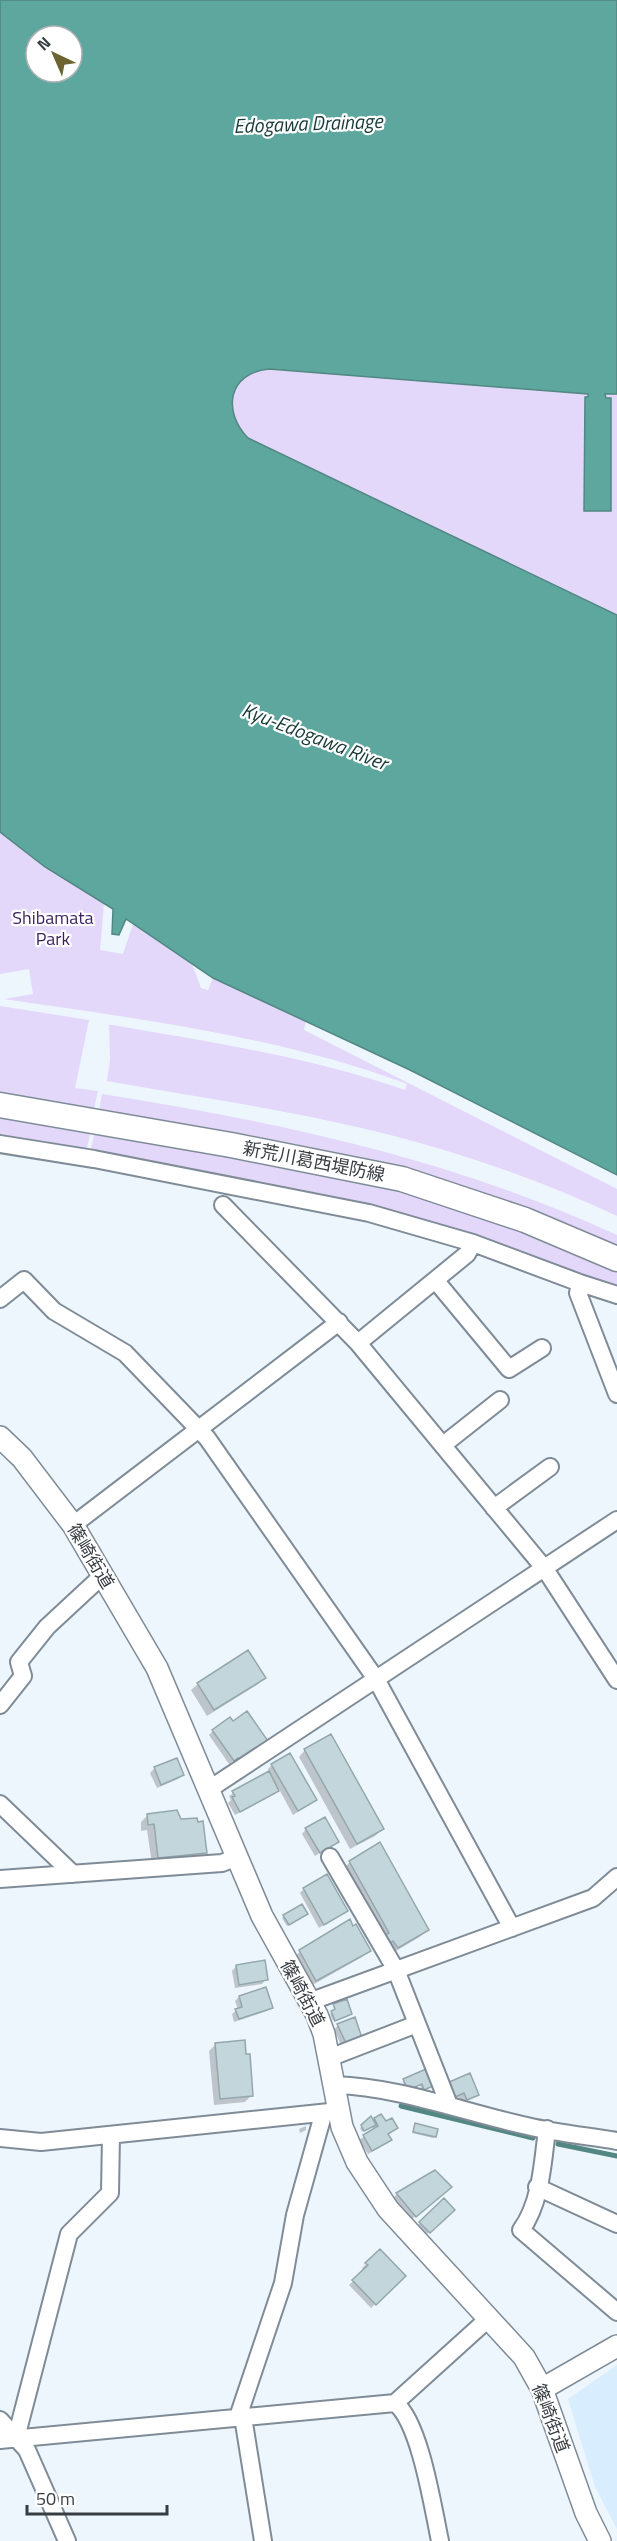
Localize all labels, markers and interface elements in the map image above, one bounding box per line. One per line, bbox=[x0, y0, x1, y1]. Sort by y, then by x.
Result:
north arrow bbox=[24, 24, 84, 84]
text: N bbox=[31, 31, 56, 56]
water label: Edogawa Drainage bbox=[233, 105, 385, 141]
water label: Kyu-Edogawa River bbox=[238, 694, 395, 779]
park label: Shibamata Park bbox=[12, 904, 94, 952]
street label: 新荒川葛西堤防線 bbox=[241, 1134, 387, 1188]
street label: 篠崎街道 bbox=[61, 1518, 121, 1594]
street label: 篠崎街道 bbox=[274, 1955, 332, 2031]
street label: 篠崎街道 bbox=[525, 2380, 577, 2456]
scale bar bbox=[27, 2478, 166, 2516]
text: 50 m bbox=[36, 2485, 75, 2512]

